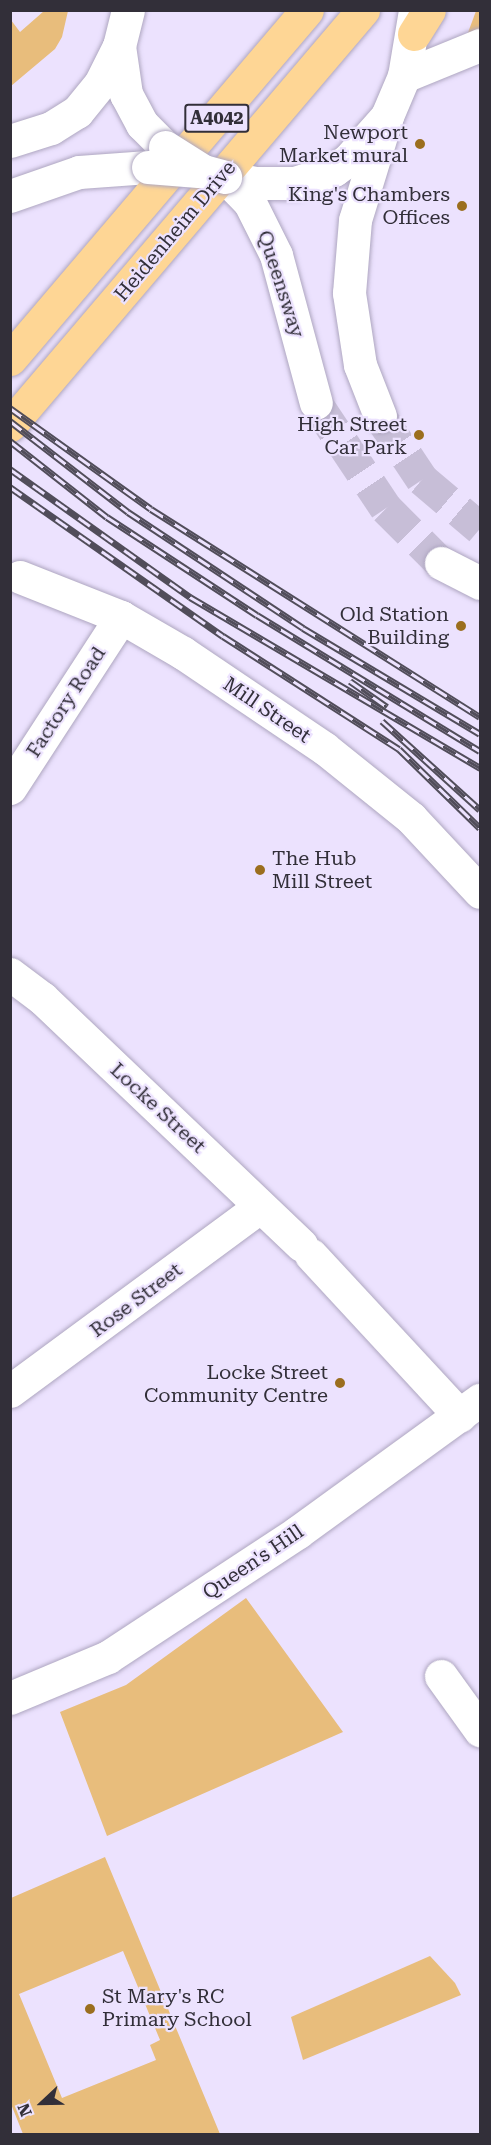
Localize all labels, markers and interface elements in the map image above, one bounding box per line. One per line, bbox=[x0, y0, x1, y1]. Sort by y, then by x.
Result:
road number: A4042 bbox=[184, 103, 250, 133]
place label: Newport Market mural bbox=[279, 120, 408, 167]
marker: Newport Market mural bbox=[413, 137, 427, 151]
street label: Heidenheim Drive bbox=[109, 156, 241, 306]
place label: King's Chambers Offices bbox=[288, 183, 450, 230]
marker: King's Chambers Offices bbox=[455, 199, 469, 213]
street label: Queensway bbox=[252, 227, 310, 341]
place label: High Street Car Park bbox=[297, 412, 407, 459]
marker: High Street Car Park bbox=[412, 428, 426, 442]
place label: Old Station Building bbox=[340, 602, 449, 649]
marker: Old Station Building bbox=[454, 619, 468, 633]
street label: Factory Road bbox=[21, 642, 111, 762]
street label: Mill Street bbox=[219, 672, 315, 748]
place label: The Hub Mill Street bbox=[272, 846, 372, 893]
marker: The Hub Mill Street bbox=[253, 863, 267, 877]
street label: Locke Street bbox=[105, 1058, 211, 1158]
street label: Rose Street bbox=[85, 1258, 187, 1342]
place label: Locke Street Community Centre bbox=[144, 1360, 328, 1407]
marker: Locke Street Community Centre bbox=[333, 1376, 347, 1390]
street label: Queen's Hill bbox=[198, 1520, 308, 1604]
place label: St Mary's RC Primary School bbox=[102, 1985, 252, 2032]
marker: St Mary's RC Primary School bbox=[83, 2002, 97, 2016]
north arrow bbox=[12, 2073, 72, 2133]
text: N bbox=[14, 2101, 36, 2119]

